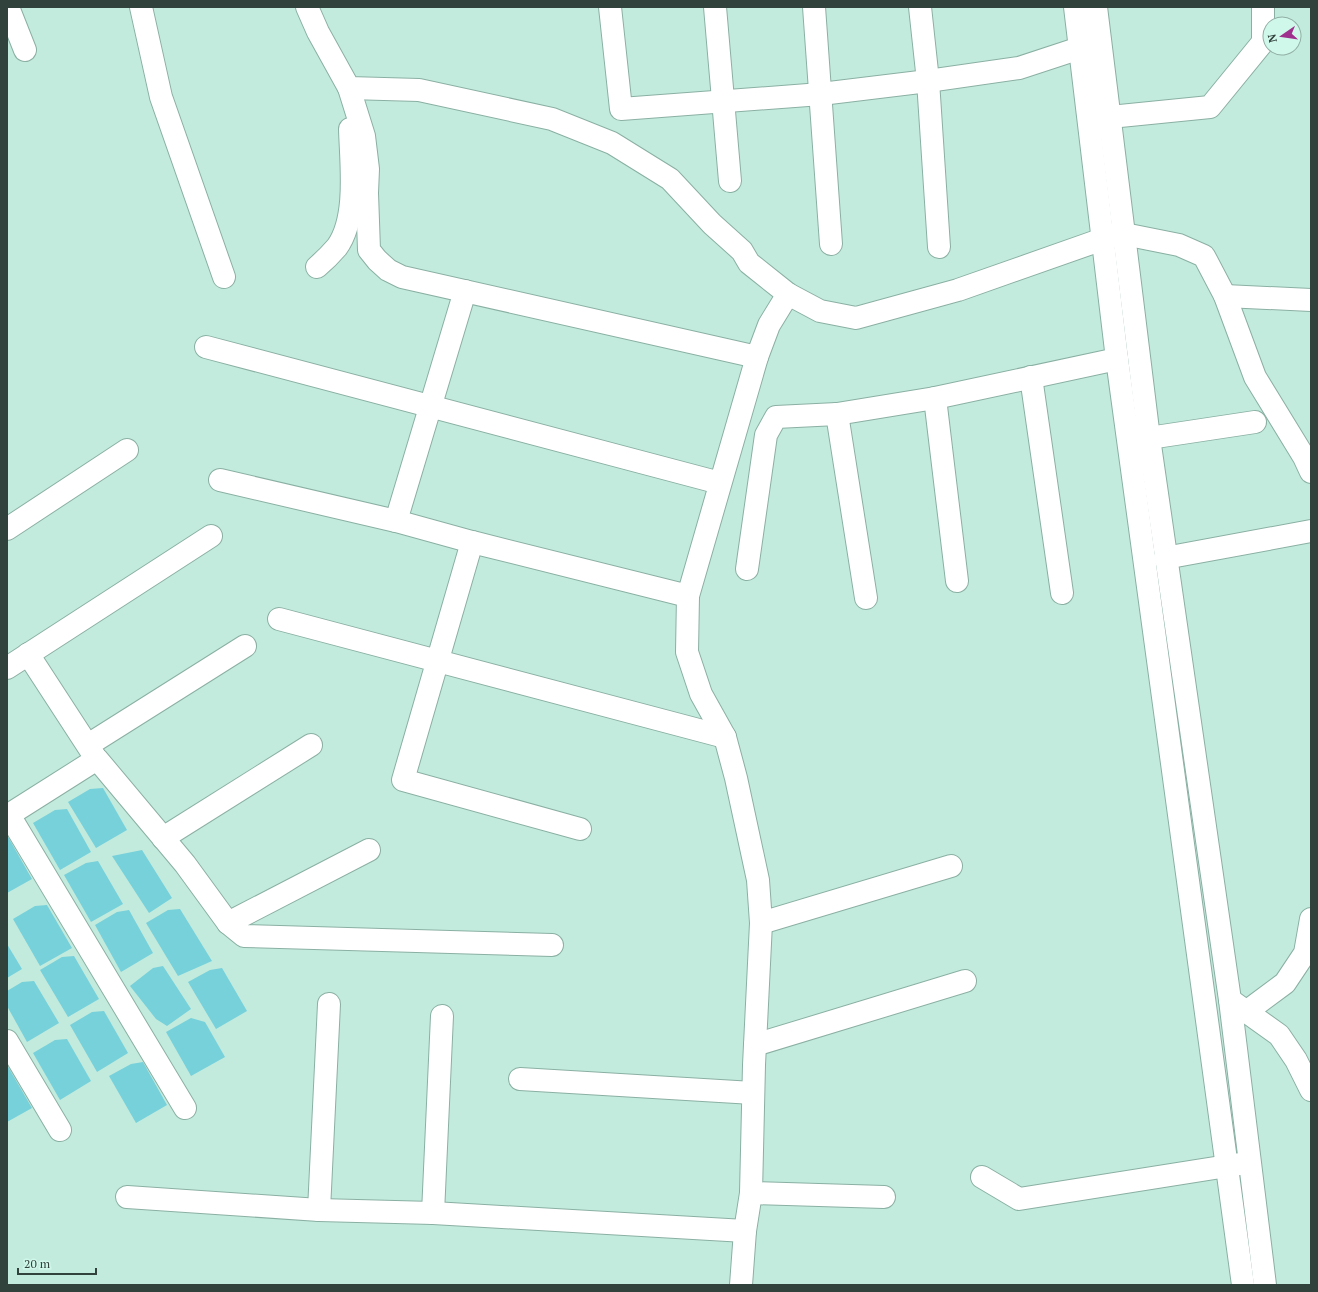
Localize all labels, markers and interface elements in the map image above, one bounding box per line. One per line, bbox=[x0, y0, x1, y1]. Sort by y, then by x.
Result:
north arrow bbox=[1262, 16, 1302, 56]
text: N bbox=[1264, 32, 1280, 44]
scale bar bbox=[18, 1250, 96, 1276]
text: 20 m bbox=[24, 1256, 51, 1271]

